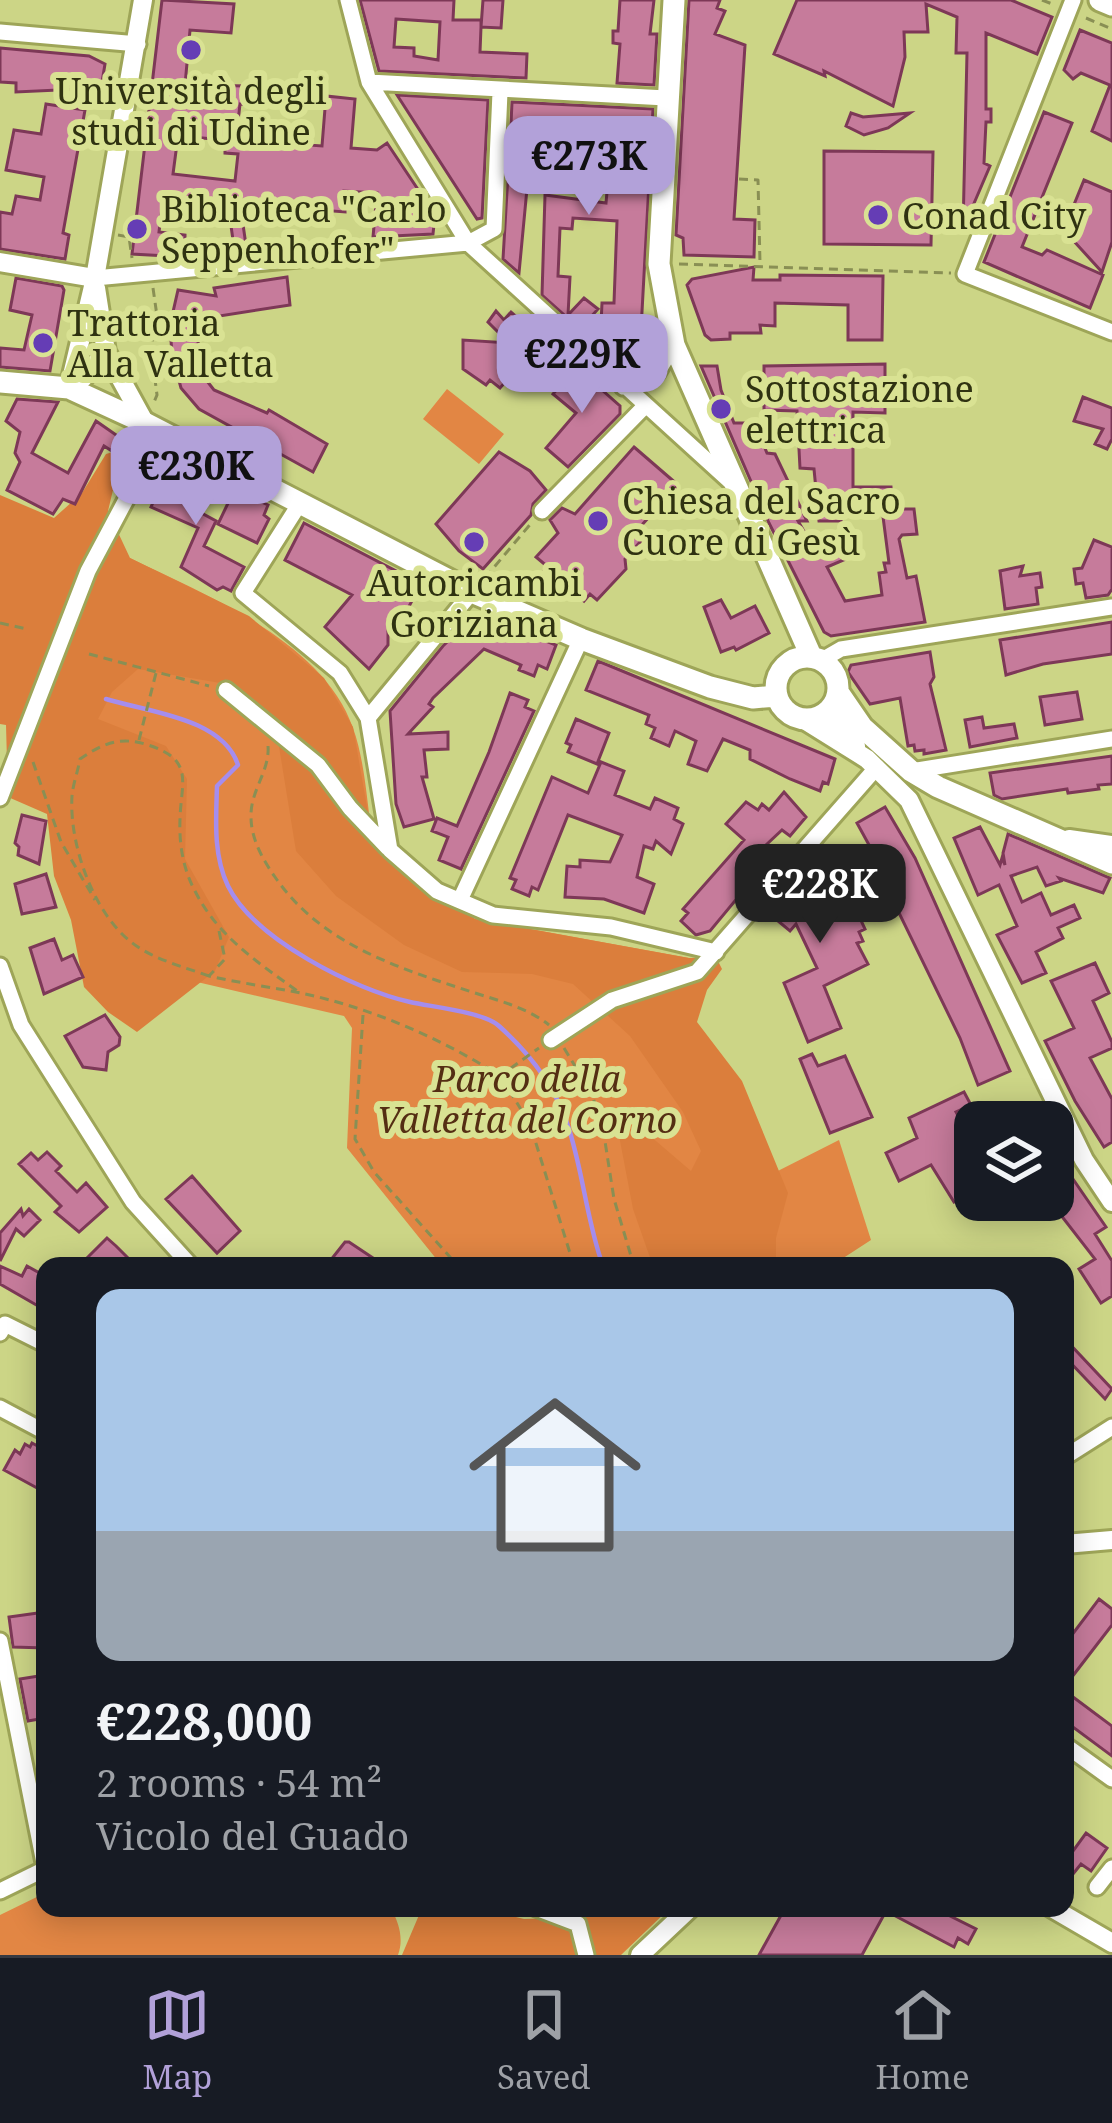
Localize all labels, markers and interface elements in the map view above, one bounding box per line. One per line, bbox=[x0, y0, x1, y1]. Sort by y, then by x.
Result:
marker: Università degli studi di Udine bbox=[178, 37, 204, 63]
place label: Università degli studi di Udine bbox=[55, 66, 327, 156]
pin: €273K bbox=[505, 116, 673, 218]
text: €273K bbox=[531, 128, 647, 181]
place label: Biblioteca "Carlo Seppenhofer" bbox=[161, 184, 447, 274]
place label: Conad City bbox=[902, 191, 1087, 240]
marker: Conad City bbox=[865, 202, 891, 228]
marker: Biblioteca "Carlo Seppenhofer" bbox=[124, 216, 150, 242]
place label: Trattoria Alla Valletta bbox=[67, 298, 274, 388]
pin: €229K bbox=[498, 314, 666, 416]
text: €229K bbox=[524, 326, 640, 379]
marker: Trattoria Alla Valletta bbox=[30, 330, 56, 356]
place label: Sottostazione elettrica bbox=[745, 364, 974, 454]
marker: Sottostazione elettrica bbox=[708, 396, 734, 422]
pin: €230K bbox=[112, 426, 280, 528]
text: €230K bbox=[138, 438, 254, 491]
place label: Chiesa del Sacro Cuore di Gesù bbox=[622, 476, 901, 566]
marker: Chiesa del Sacro Cuore di Gesù bbox=[585, 508, 611, 534]
marker: Autoricambi Goriziana bbox=[461, 529, 487, 555]
place label: Autoricambi Goriziana bbox=[366, 558, 582, 648]
pin: €228K bbox=[736, 844, 904, 946]
text: €228K bbox=[762, 856, 878, 909]
park label: Parco della Valletta del Corno bbox=[377, 1054, 677, 1144]
map controls bbox=[954, 1101, 1074, 1221]
button: layers bbox=[954, 1101, 1074, 1221]
icon: home bbox=[447, 1367, 663, 1583]
text: €228,000 bbox=[96, 1685, 312, 1755]
text: 2 rooms · 54 m² bbox=[96, 1755, 382, 1808]
text: Vicolo del Guado bbox=[96, 1808, 409, 1861]
tab: Map bbox=[142, 1982, 212, 2099]
tab: Saved bbox=[497, 1982, 591, 2099]
tab: Home bbox=[876, 1982, 970, 2099]

